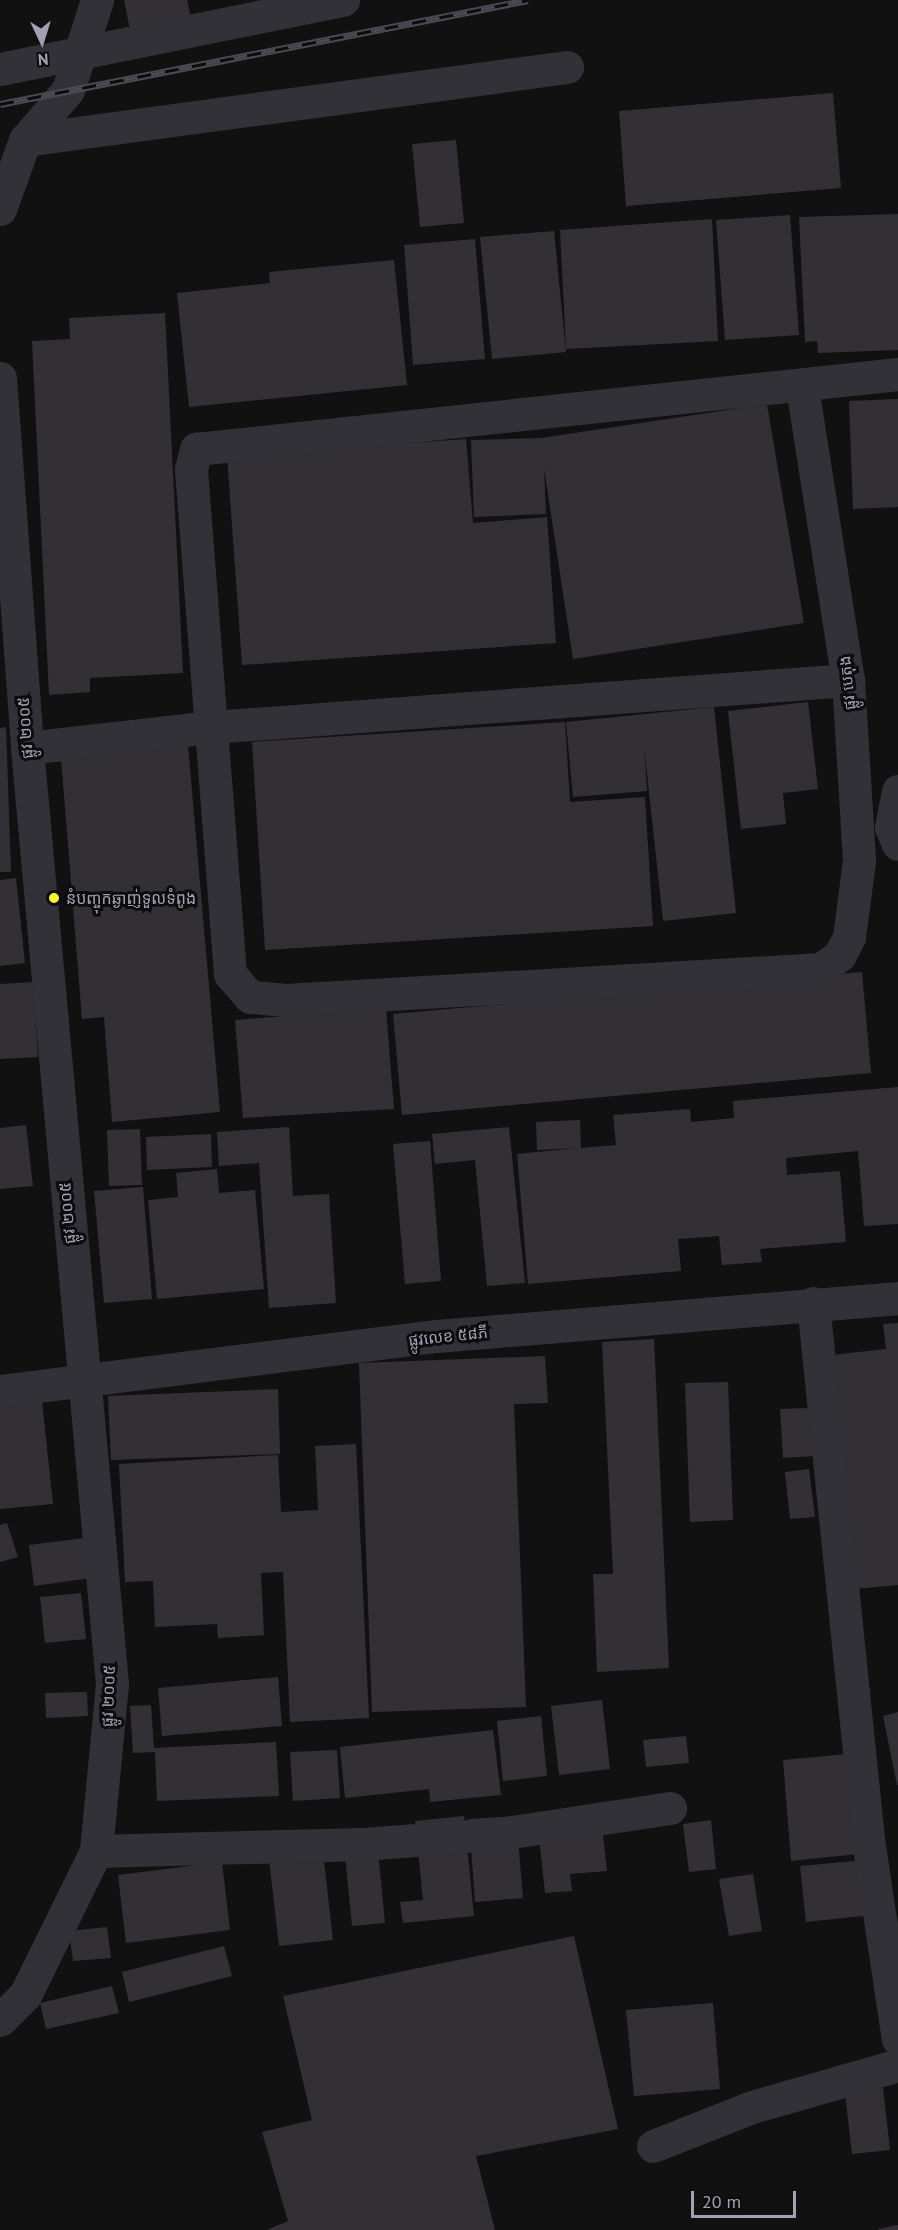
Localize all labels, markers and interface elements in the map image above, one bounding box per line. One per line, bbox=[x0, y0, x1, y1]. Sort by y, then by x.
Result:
north arrow bbox=[12, 12, 72, 72]
text: N bbox=[37, 50, 49, 70]
street label: ផ្លូវ បេតុង bbox=[835, 655, 859, 711]
street label: ផ្លូវ ២០០៥ bbox=[13, 696, 37, 760]
place label: នំបញ្ចុកឆ្ងាញ់ទួលទំពូង bbox=[66, 888, 196, 908]
marker: នំបញ្ចុកឆ្ងាញ់ទួលទំពូង bbox=[47, 891, 61, 905]
street label: ផ្លូវ ២០០៥ bbox=[55, 1181, 79, 1245]
street label: ផ្លូវលេខ ៥៨ភី bbox=[407, 1322, 489, 1350]
street label: ផ្លូវ ២០០៥ bbox=[97, 1665, 119, 1727]
scale bar bbox=[694, 2179, 799, 2217]
text: 20 m bbox=[702, 2190, 741, 2213]

